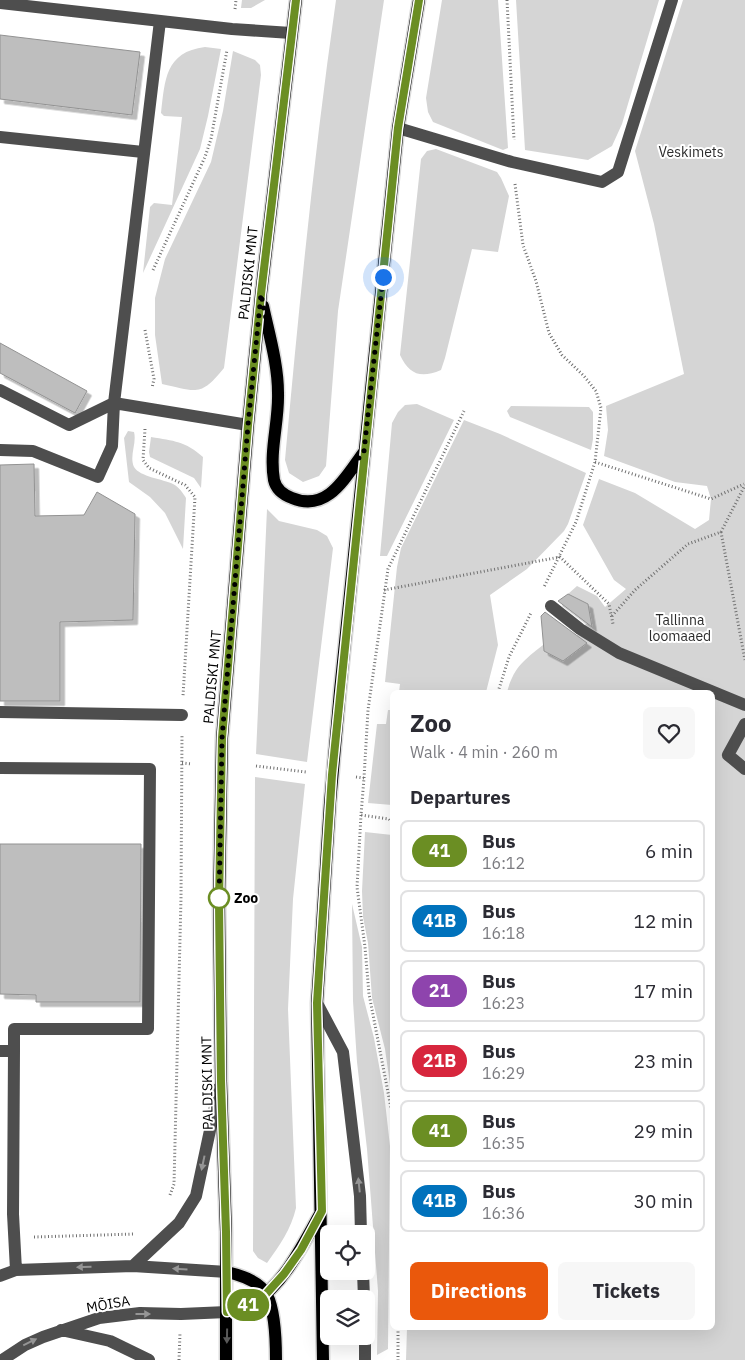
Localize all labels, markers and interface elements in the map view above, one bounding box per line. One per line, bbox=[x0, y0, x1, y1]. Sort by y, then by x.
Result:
park label: Veskimets bbox=[658, 143, 724, 161]
street label: PALDISKI MNT bbox=[234, 225, 262, 321]
your location bbox=[371, 265, 396, 290]
park label: Tallinna loomaaed bbox=[649, 611, 711, 645]
street label: PALDISKI MNT bbox=[199, 629, 225, 725]
text: Zoo bbox=[410, 707, 452, 739]
button: heart bbox=[643, 707, 695, 759]
text: Walk · 4 min · 260 m bbox=[410, 742, 558, 762]
text: Departures bbox=[410, 785, 510, 809]
text: Bus bbox=[482, 829, 516, 853]
text: 41 bbox=[429, 839, 450, 862]
text: 6 min bbox=[645, 839, 693, 863]
text: 16:12 bbox=[482, 853, 525, 873]
marker: Zoo bbox=[208, 887, 230, 909]
place label: Zoo bbox=[234, 889, 258, 907]
text: Bus bbox=[482, 899, 516, 923]
text: 41B bbox=[423, 909, 456, 932]
text: 12 min bbox=[634, 909, 693, 933]
text: 16:18 bbox=[482, 923, 525, 943]
text: Bus bbox=[482, 969, 516, 993]
text: 21 bbox=[429, 979, 450, 1002]
text: 17 min bbox=[634, 979, 693, 1003]
text: 16:23 bbox=[482, 993, 525, 1013]
street label: PALDISKI MNT bbox=[197, 1036, 217, 1130]
text: Bus bbox=[482, 1039, 516, 1063]
text: 21B bbox=[423, 1049, 456, 1072]
text: 23 min bbox=[634, 1049, 693, 1073]
text: 16:29 bbox=[482, 1063, 525, 1083]
text: Bus bbox=[482, 1109, 516, 1133]
text: 41 bbox=[429, 1119, 450, 1142]
text: 29 min bbox=[634, 1119, 693, 1143]
text: 16:35 bbox=[482, 1133, 525, 1153]
one-way arrow bbox=[199, 1155, 207, 1170]
one-way arrow bbox=[354, 1177, 362, 1193]
text: Bus bbox=[482, 1179, 516, 1203]
text: 41B bbox=[423, 1189, 456, 1212]
text: 30 min bbox=[634, 1189, 693, 1213]
text: 16:36 bbox=[482, 1203, 525, 1223]
map controls bbox=[320, 1225, 375, 1345]
button: locate bbox=[320, 1225, 375, 1280]
button: Directions bbox=[410, 1262, 548, 1320]
button: Tickets bbox=[558, 1262, 695, 1320]
one-way arrow bbox=[76, 1264, 92, 1272]
one-way arrow bbox=[172, 1265, 188, 1273]
line badge: 41 bbox=[226, 1289, 270, 1321]
button: layers bbox=[320, 1290, 375, 1345]
street label: MÕISA bbox=[85, 1291, 131, 1317]
text: 41 bbox=[237, 1293, 259, 1316]
one-way arrow bbox=[135, 1310, 151, 1318]
one-way arrow bbox=[223, 1328, 231, 1344]
one-way arrow bbox=[23, 1338, 37, 1346]

